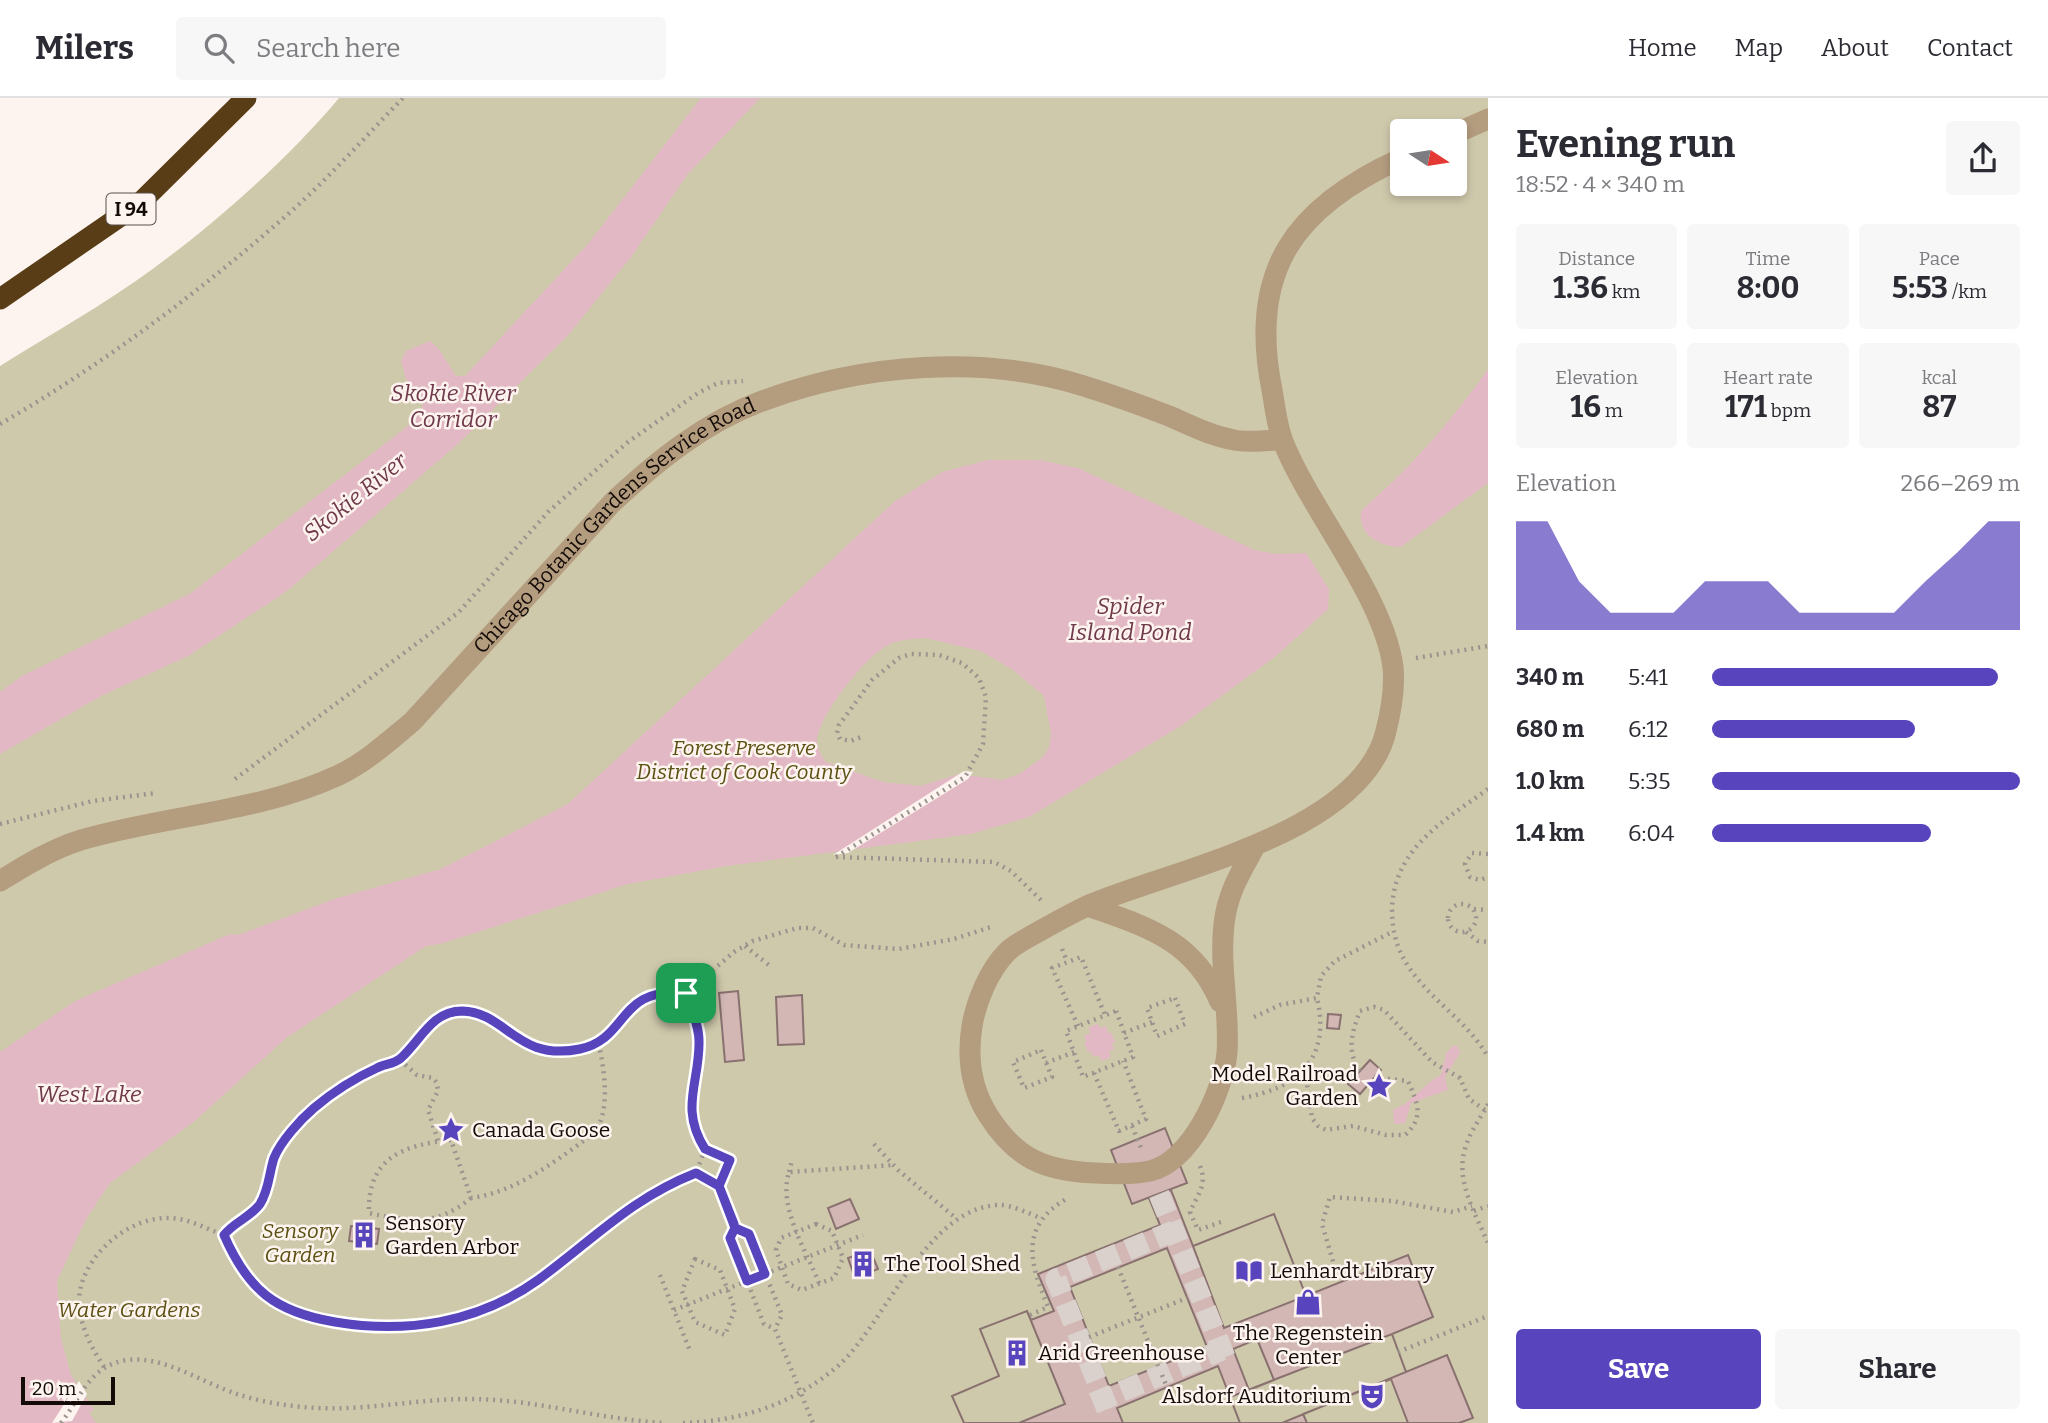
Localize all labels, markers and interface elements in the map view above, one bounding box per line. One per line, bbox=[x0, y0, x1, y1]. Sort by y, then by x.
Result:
search box bbox=[176, 17, 666, 80]
text: Milers bbox=[35, 28, 134, 68]
icon: search bbox=[200, 29, 238, 67]
text: Search here bbox=[256, 33, 400, 64]
text: Home bbox=[1628, 34, 1697, 62]
text: Map bbox=[1735, 34, 1783, 62]
text: About bbox=[1821, 34, 1889, 62]
text: Contact bbox=[1927, 34, 2013, 62]
north arrow bbox=[1390, 119, 1466, 196]
map controls bbox=[1390, 119, 1467, 196]
text: Evening run bbox=[1516, 121, 1735, 167]
button: share bbox=[1946, 121, 2020, 195]
text: 18:52 · 4 × 340 m bbox=[1516, 170, 1685, 198]
road number: I 94 bbox=[106, 194, 156, 225]
text: Distance bbox=[1558, 247, 1635, 270]
text: Time bbox=[1746, 247, 1790, 270]
text: Pace bbox=[1919, 247, 1960, 270]
text: 1.36 bbox=[1553, 270, 1608, 306]
text: 8:00 bbox=[1736, 270, 1800, 306]
text: 5:53 bbox=[1892, 270, 1948, 306]
text: km bbox=[1608, 280, 1640, 303]
text: /km bbox=[1948, 280, 1987, 303]
text: Elevation bbox=[1555, 366, 1638, 389]
text: Heart rate bbox=[1723, 366, 1813, 389]
text: kcal bbox=[1922, 366, 1957, 389]
water label: Skokie River Corridor bbox=[391, 379, 517, 433]
text: 16 bbox=[1570, 389, 1601, 425]
text: 171 bbox=[1725, 389, 1767, 425]
text: 87 bbox=[1922, 389, 1956, 425]
street label: Chicago Botanic Gardens Service Road bbox=[468, 392, 759, 659]
text: m bbox=[1601, 399, 1623, 422]
text: bpm bbox=[1767, 399, 1811, 422]
water label: Skokie River bbox=[298, 446, 414, 547]
text: Elevation bbox=[1516, 469, 1616, 497]
text: 266–269 m bbox=[1901, 469, 2020, 497]
water label: Spider Island Pond bbox=[1068, 592, 1192, 646]
text: 340 m bbox=[1516, 663, 1584, 691]
text: 5:41 bbox=[1628, 663, 1668, 691]
text: 680 m bbox=[1516, 715, 1584, 743]
text: 6:12 bbox=[1628, 715, 1668, 743]
park label: Forest Preserve District of Cook County bbox=[636, 735, 853, 785]
text: 1.0 km bbox=[1516, 767, 1585, 795]
text: 5:35 bbox=[1628, 767, 1671, 795]
text: 1.4 km bbox=[1516, 819, 1584, 847]
text: 6:04 bbox=[1628, 819, 1675, 847]
pin bbox=[656, 963, 716, 1023]
icon: arrive bbox=[667, 974, 705, 1012]
place label: Model Railroad Garden bbox=[1211, 1061, 1358, 1111]
place icon: Model Railroad Garden bbox=[1364, 1071, 1394, 1101]
water label: West Lake bbox=[36, 1080, 142, 1108]
place icon: Canada Goose bbox=[436, 1115, 466, 1145]
place label: Canada Goose bbox=[472, 1117, 610, 1143]
place label: Sensory Garden Arbor bbox=[385, 1210, 519, 1260]
park label: Sensory Garden bbox=[262, 1218, 340, 1268]
building icon: Sensory Garden Arbor bbox=[349, 1220, 379, 1250]
building icon: The Tool Shed bbox=[848, 1249, 878, 1279]
place label: The Tool Shed bbox=[884, 1251, 1020, 1277]
library icon: Lenhardt Library bbox=[1234, 1256, 1264, 1286]
place label: Lenhardt Library bbox=[1270, 1258, 1435, 1284]
shop icon: The Regenstein Center bbox=[1293, 1287, 1323, 1317]
park label: Water Gardens bbox=[57, 1297, 201, 1323]
place label: The Regenstein Center bbox=[1233, 1320, 1383, 1370]
button: Save bbox=[1516, 1329, 1761, 1409]
button: Share bbox=[1775, 1329, 2020, 1409]
building icon: Arid Greenhouse bbox=[1002, 1338, 1032, 1368]
place label: Arid Greenhouse bbox=[1038, 1340, 1205, 1366]
scale bar bbox=[21, 1374, 116, 1406]
text: 20 m bbox=[32, 1377, 76, 1400]
theatre icon: Alsdorf Auditorium bbox=[1357, 1381, 1387, 1411]
place label: Alsdorf Auditorium bbox=[1162, 1383, 1351, 1409]

